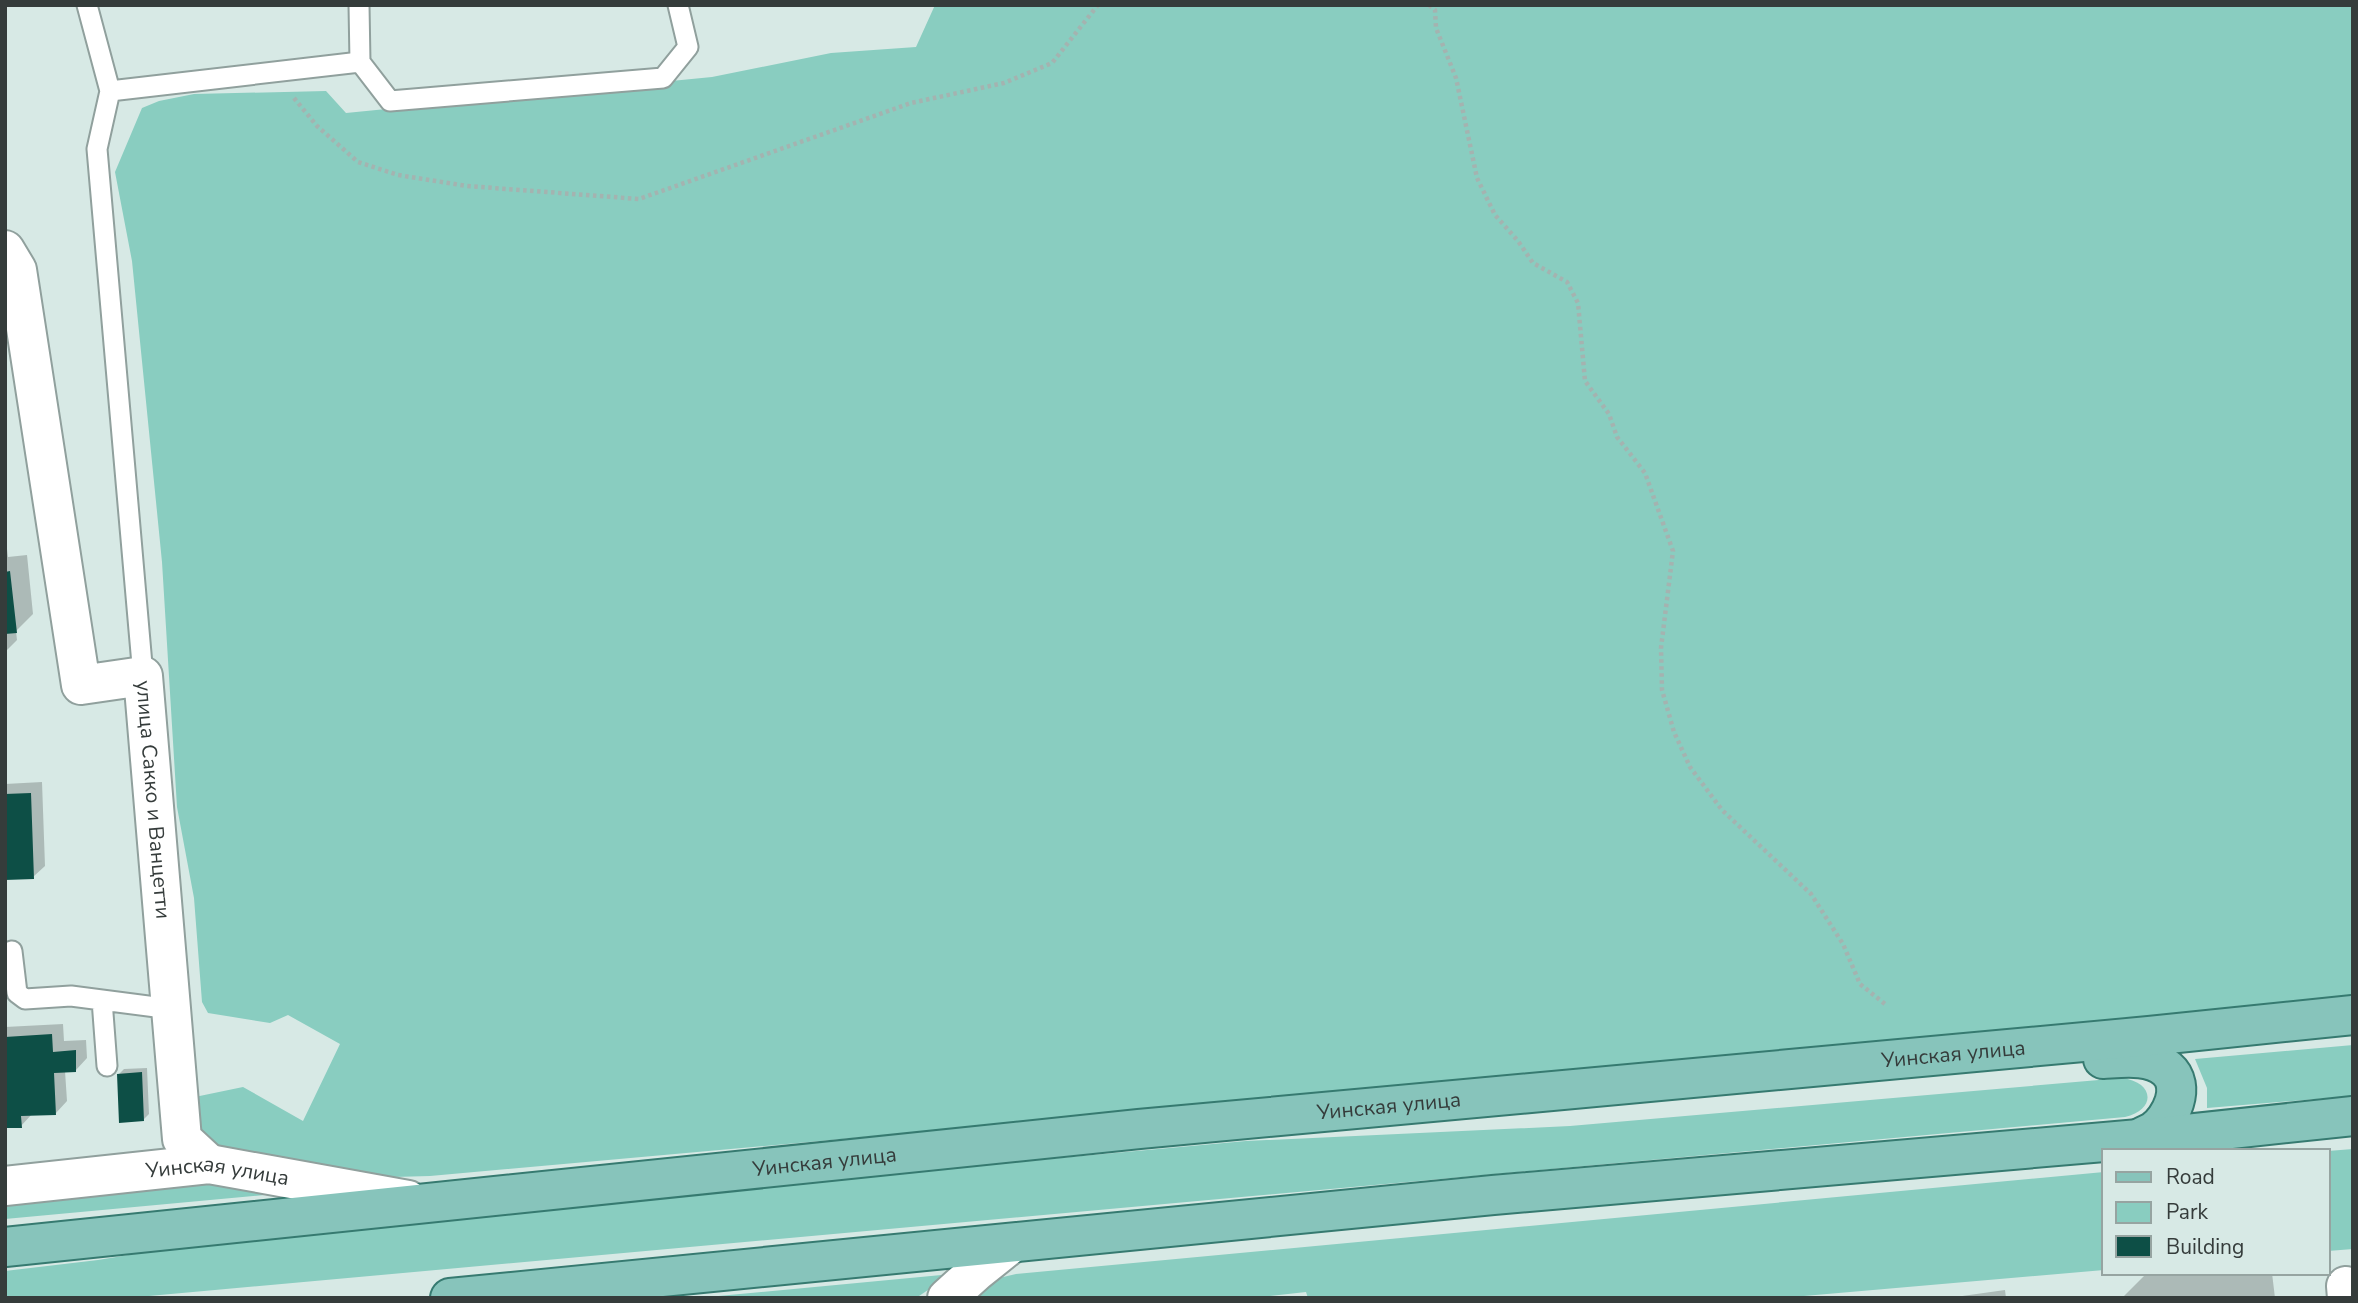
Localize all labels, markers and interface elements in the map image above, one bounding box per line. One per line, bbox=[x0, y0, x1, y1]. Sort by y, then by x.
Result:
street label: улица Сакко и Ванцетти bbox=[129, 679, 177, 920]
street label: Уинская улица bbox=[1879, 1033, 2027, 1075]
street label: Уинская улица bbox=[1315, 1085, 1462, 1127]
street label: Уинская улица bbox=[750, 1140, 898, 1183]
street label: Уинская улица bbox=[143, 1149, 291, 1192]
legend bbox=[2102, 1149, 2330, 1275]
text: Road bbox=[2166, 1163, 2215, 1191]
text: Park bbox=[2166, 1198, 2208, 1226]
text: Building bbox=[2166, 1233, 2244, 1261]

